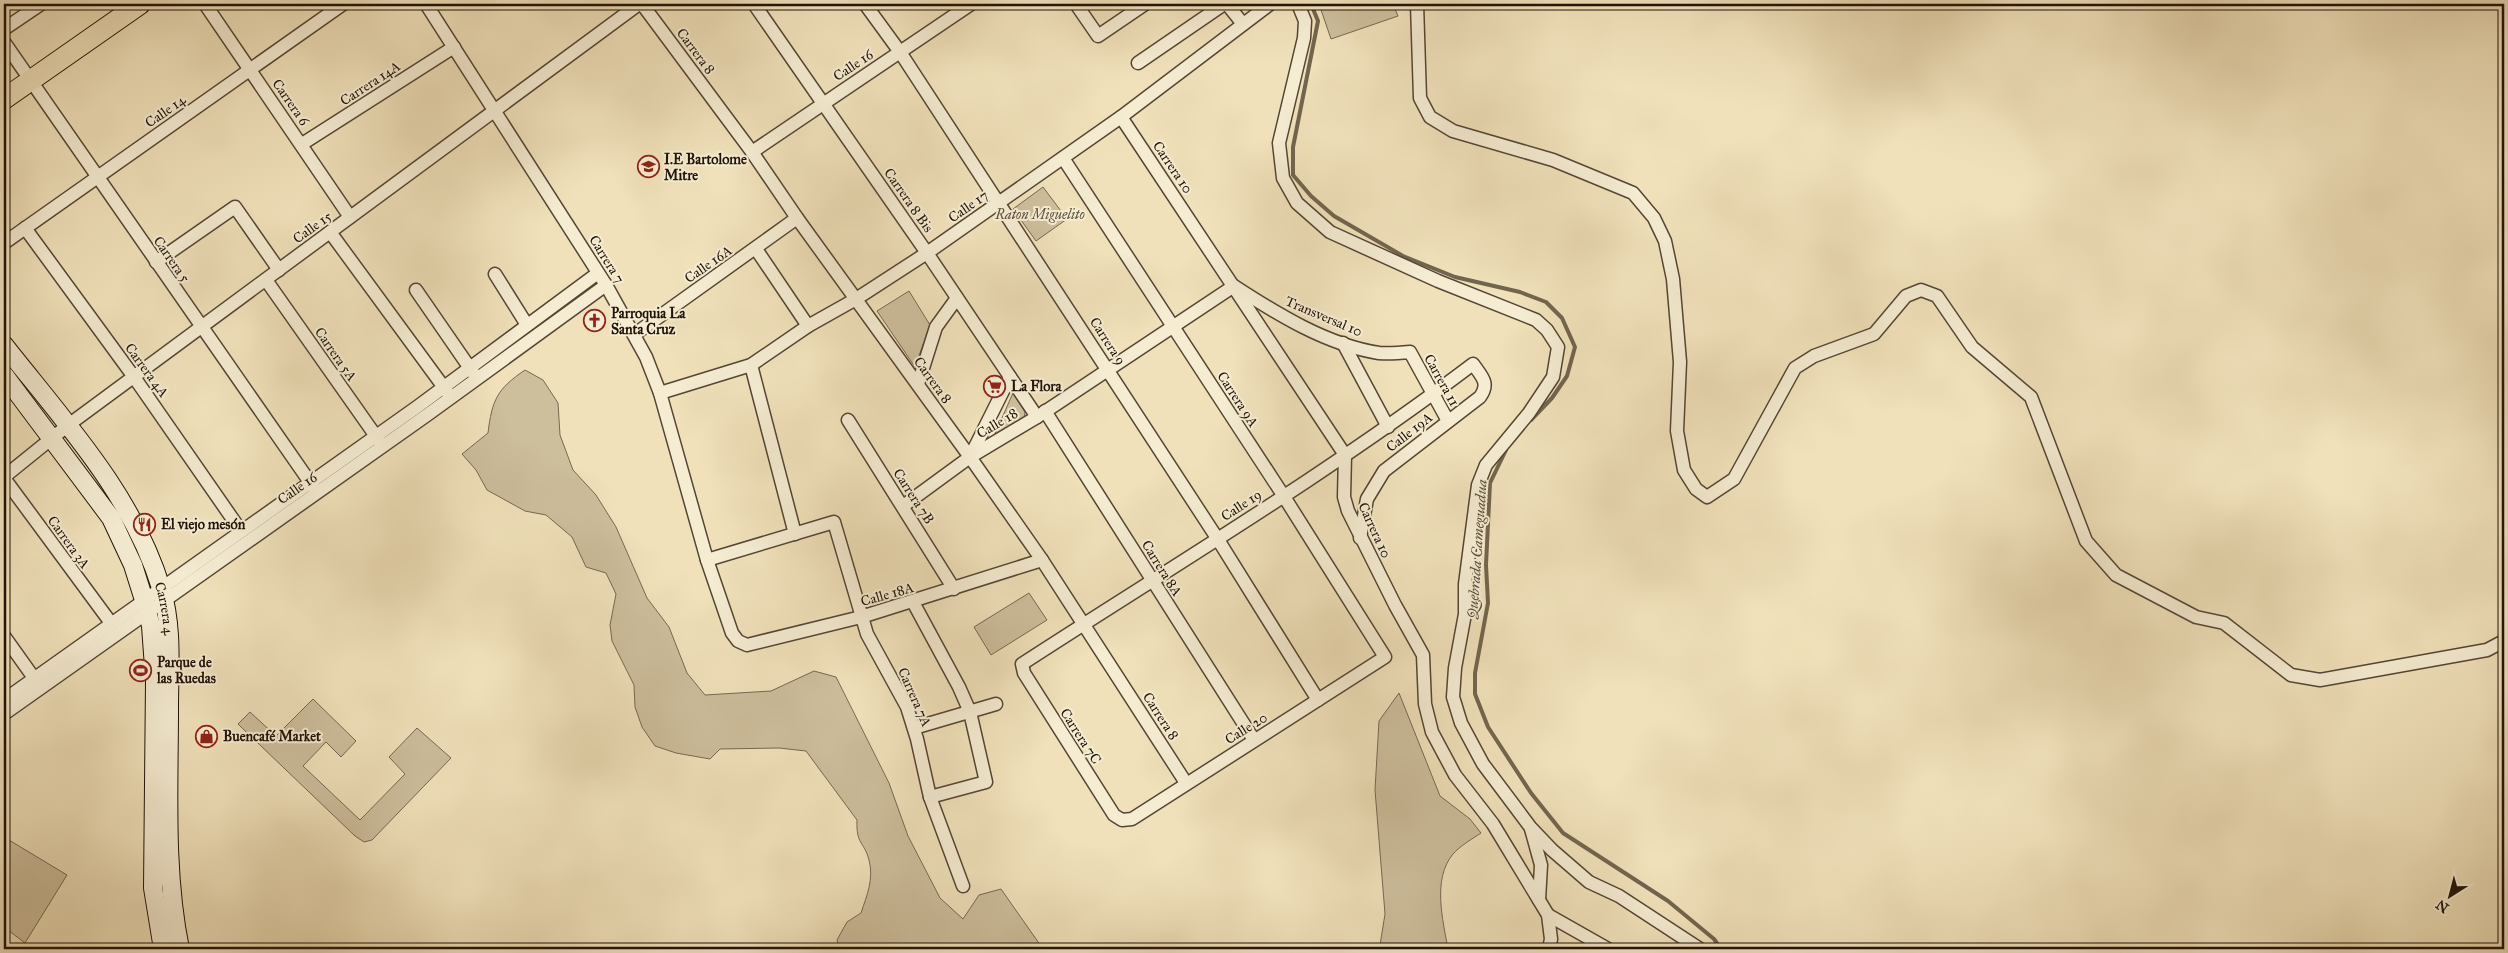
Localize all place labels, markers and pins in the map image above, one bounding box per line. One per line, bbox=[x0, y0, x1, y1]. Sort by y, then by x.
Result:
place label: I.E Bartolome Mitre bbox=[664, 151, 747, 184]
school or university icon: I.E Bartolome Mitre bbox=[636, 155, 660, 179]
place label: Parroquia La Santa Cruz bbox=[611, 305, 687, 338]
church icon: Parroquia La Santa Cruz bbox=[583, 309, 607, 333]
supermarket icon: La Flora bbox=[983, 374, 1007, 398]
place label: La Flora bbox=[1011, 378, 1063, 395]
restaurant icon: El viejo mesón bbox=[133, 512, 157, 536]
place label: El viejo mesón bbox=[161, 516, 246, 534]
place label: Parque de las Ruedas bbox=[156, 654, 216, 687]
sports icon: Parque de las Ruedas bbox=[129, 658, 153, 682]
shop icon: Buencafé Market bbox=[195, 724, 219, 748]
place label: Buencafé Market bbox=[223, 728, 321, 745]

